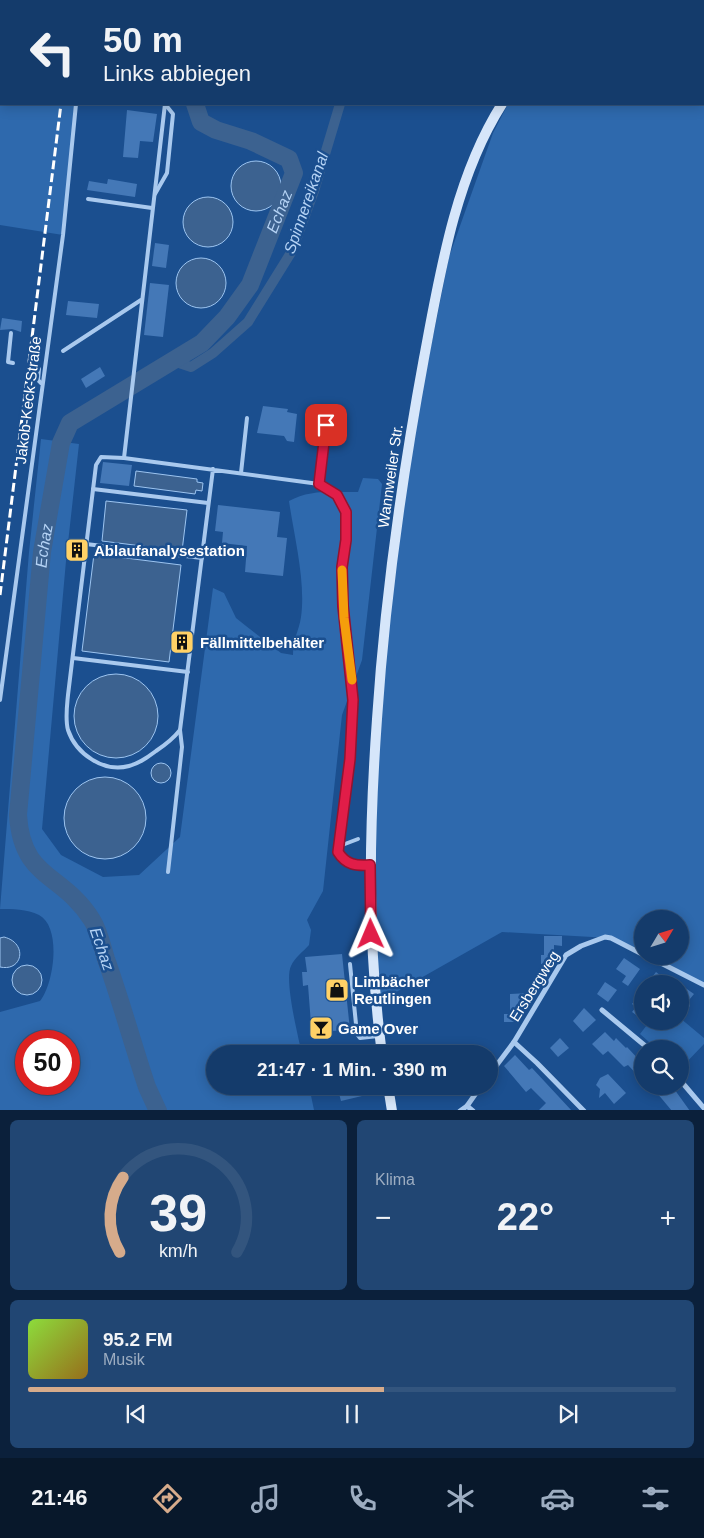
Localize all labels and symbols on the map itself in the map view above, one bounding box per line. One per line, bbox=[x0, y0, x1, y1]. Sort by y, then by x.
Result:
water label: Spinnereikanal bbox=[281, 150, 331, 256]
water label: Echaz bbox=[263, 188, 295, 235]
street label: Jakob-Keck-Straße bbox=[12, 335, 44, 465]
pin bbox=[305, 404, 347, 446]
street label: Wannweiler Str. bbox=[374, 423, 406, 529]
water label: Echaz bbox=[32, 522, 55, 568]
building icon: Ablaufanalysestation bbox=[64, 537, 90, 563]
place label: Ablaufanalysestation bbox=[94, 542, 245, 559]
building icon: Fällmittelbehälter bbox=[169, 629, 195, 655]
place label: Fällmittelbehälter bbox=[200, 634, 324, 651]
position arrow bbox=[344, 907, 396, 959]
north arrow bbox=[634, 910, 689, 965]
water label: Echaz bbox=[87, 925, 117, 973]
street label: Ersbergweg bbox=[506, 948, 562, 1024]
place label: Limbächer Reutlingen bbox=[354, 973, 432, 1007]
shop icon: Limbächer Reutlingen bbox=[324, 977, 350, 1003]
bar icon: Game Over bbox=[308, 1015, 334, 1041]
place label: Game Over bbox=[338, 1020, 418, 1037]
speed limit sign: 50 bbox=[15, 1030, 80, 1095]

